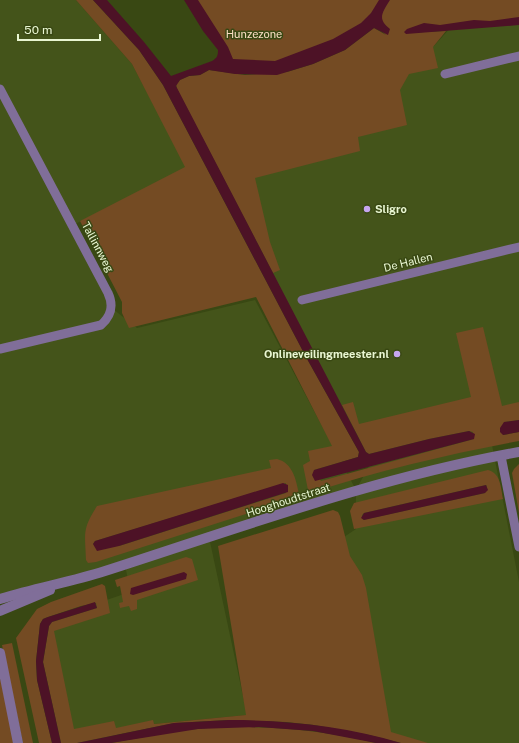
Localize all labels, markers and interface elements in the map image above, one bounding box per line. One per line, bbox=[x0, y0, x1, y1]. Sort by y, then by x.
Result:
scale bar bbox=[18, 16, 100, 42]
text: 50 m bbox=[24, 23, 52, 37]
park label: Hunzezone bbox=[226, 28, 282, 40]
place label: Sligro bbox=[375, 203, 407, 215]
marker: Sligro bbox=[362, 204, 372, 214]
street label: Tallinnweg bbox=[80, 220, 116, 274]
street label: De Hallen bbox=[382, 250, 434, 274]
place label: Onlineveilingmeester.nl bbox=[264, 348, 389, 360]
marker: Onlineveilingmeester.nl bbox=[392, 349, 402, 359]
street label: Hooghoudtstraat bbox=[245, 481, 331, 519]

